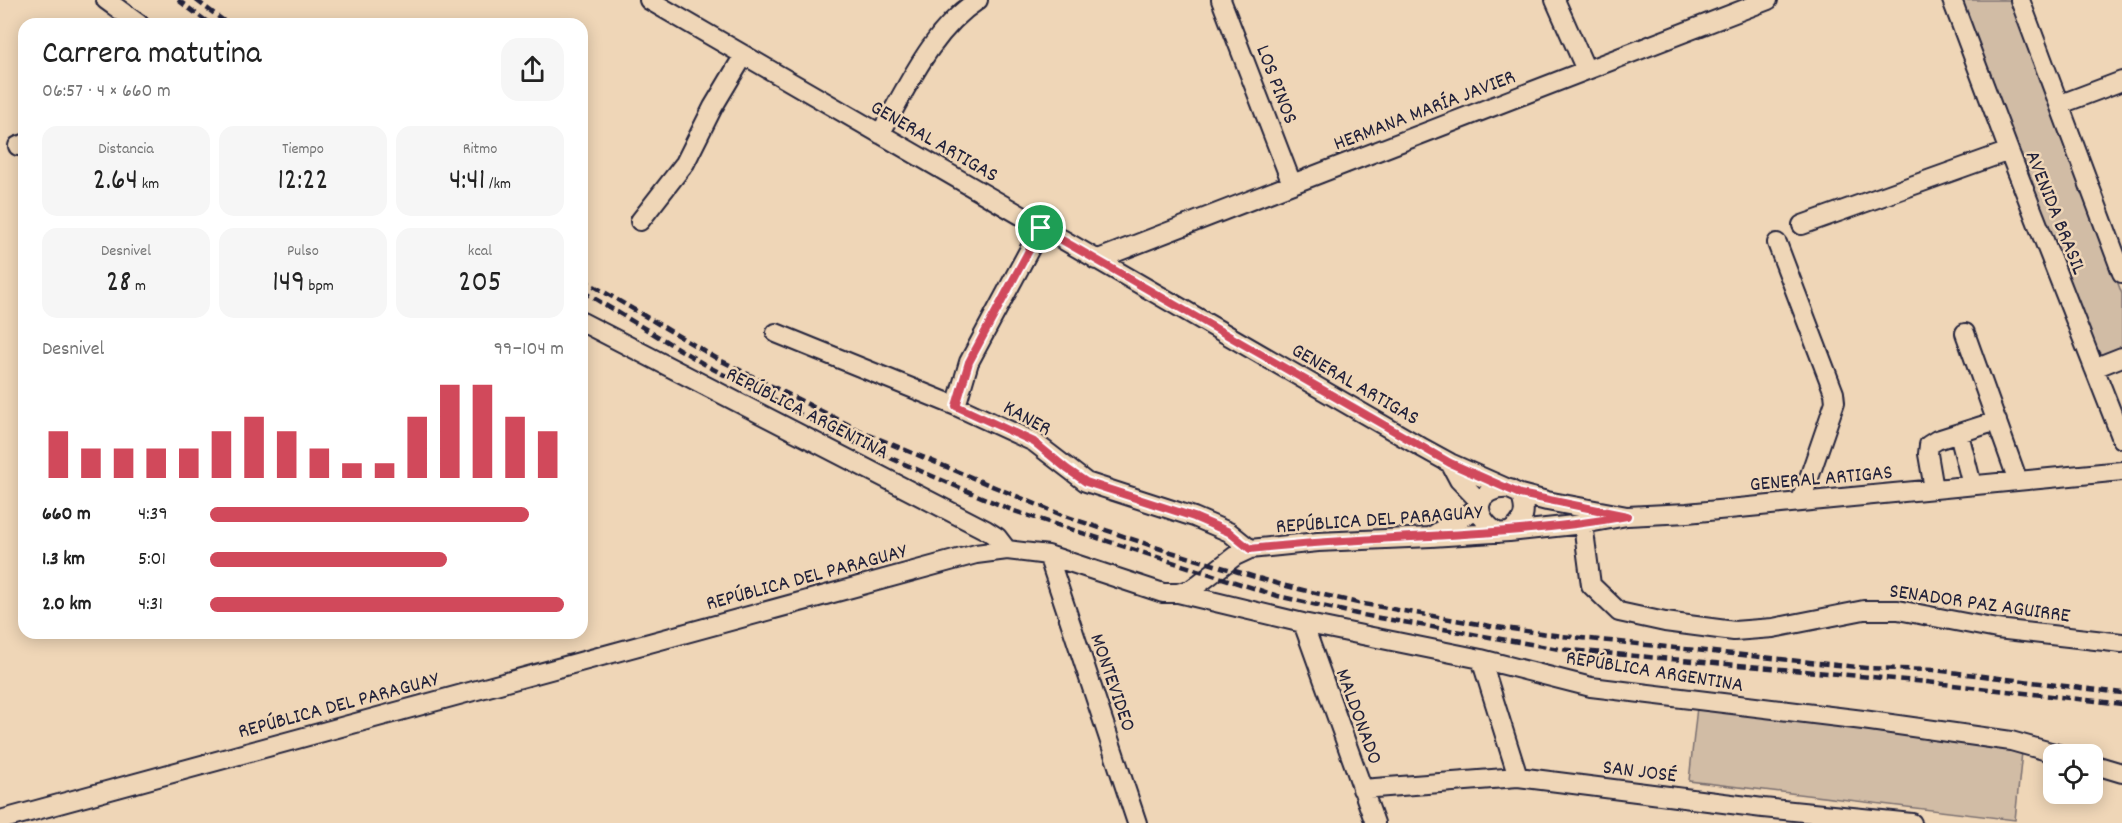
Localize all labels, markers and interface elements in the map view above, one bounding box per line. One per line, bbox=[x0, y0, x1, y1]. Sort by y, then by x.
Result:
text: Carrera matutina bbox=[42, 32, 262, 79]
button: share bbox=[501, 38, 564, 101]
street label: LOS PINOS bbox=[1246, 41, 1304, 129]
street label: HERMANA MARÍA JAVIER bbox=[1330, 63, 1520, 160]
text: 06:57 · 4 × 660 m bbox=[42, 78, 171, 106]
street label: GENERAL ARTIGAS bbox=[864, 94, 1003, 191]
text: Distancia bbox=[98, 138, 154, 161]
text: Tiempo bbox=[282, 138, 324, 161]
text: Ritmo bbox=[463, 138, 497, 161]
street label: AVENIDA BRASIL bbox=[2016, 147, 2093, 280]
text: 2.64 bbox=[93, 161, 138, 204]
text: 12:22 bbox=[278, 161, 328, 204]
text: 4:41 bbox=[449, 161, 485, 204]
text: km bbox=[138, 173, 159, 196]
text: /km bbox=[485, 173, 511, 196]
pin bbox=[1015, 202, 1066, 253]
icon: arrive bbox=[1024, 211, 1057, 244]
text: Desnivel bbox=[101, 240, 151, 263]
text: Pulso bbox=[287, 240, 319, 263]
text: kcal bbox=[468, 240, 492, 263]
text: 28 bbox=[106, 263, 131, 306]
text: 149 bbox=[272, 263, 305, 306]
text: 205 bbox=[458, 263, 502, 306]
text: m bbox=[131, 275, 146, 298]
text: bpm bbox=[305, 275, 334, 298]
text: Desnivel bbox=[42, 336, 104, 364]
text: 99–104 m bbox=[494, 336, 564, 364]
street label: GENERAL ARTIGAS bbox=[1285, 337, 1424, 434]
street label: REPÚBLICA ARGENTINA bbox=[720, 361, 893, 469]
street label: KANER bbox=[997, 394, 1056, 445]
street label: GENERAL ARTIGAS bbox=[1749, 459, 1894, 501]
street label: REPÚBLICA DEL PARAGUAY bbox=[1275, 499, 1485, 543]
text: 660 m bbox=[42, 501, 91, 529]
text: 4:39 bbox=[138, 501, 168, 529]
street label: REPÚBLICA DEL PARAGUAY bbox=[703, 537, 912, 620]
text: 1.3 km bbox=[42, 546, 85, 574]
text: 5:01 bbox=[138, 546, 166, 574]
street label: SENADOR PAZ AGUIRRE bbox=[1887, 577, 2072, 633]
text: 2.0 km bbox=[42, 591, 91, 619]
text: 4:31 bbox=[138, 591, 163, 619]
street label: MONTEVIDEO bbox=[1080, 630, 1142, 736]
street label: REPÚBLICA ARGENTINA bbox=[1564, 644, 1745, 702]
street label: REPÚBLICA DEL PARAGUAY bbox=[235, 665, 444, 748]
street label: MALDONADO bbox=[1326, 665, 1388, 769]
map controls bbox=[2043, 744, 2103, 804]
button: locate bbox=[2043, 744, 2103, 804]
street label: SAN JOSÉ bbox=[1601, 754, 1679, 792]

